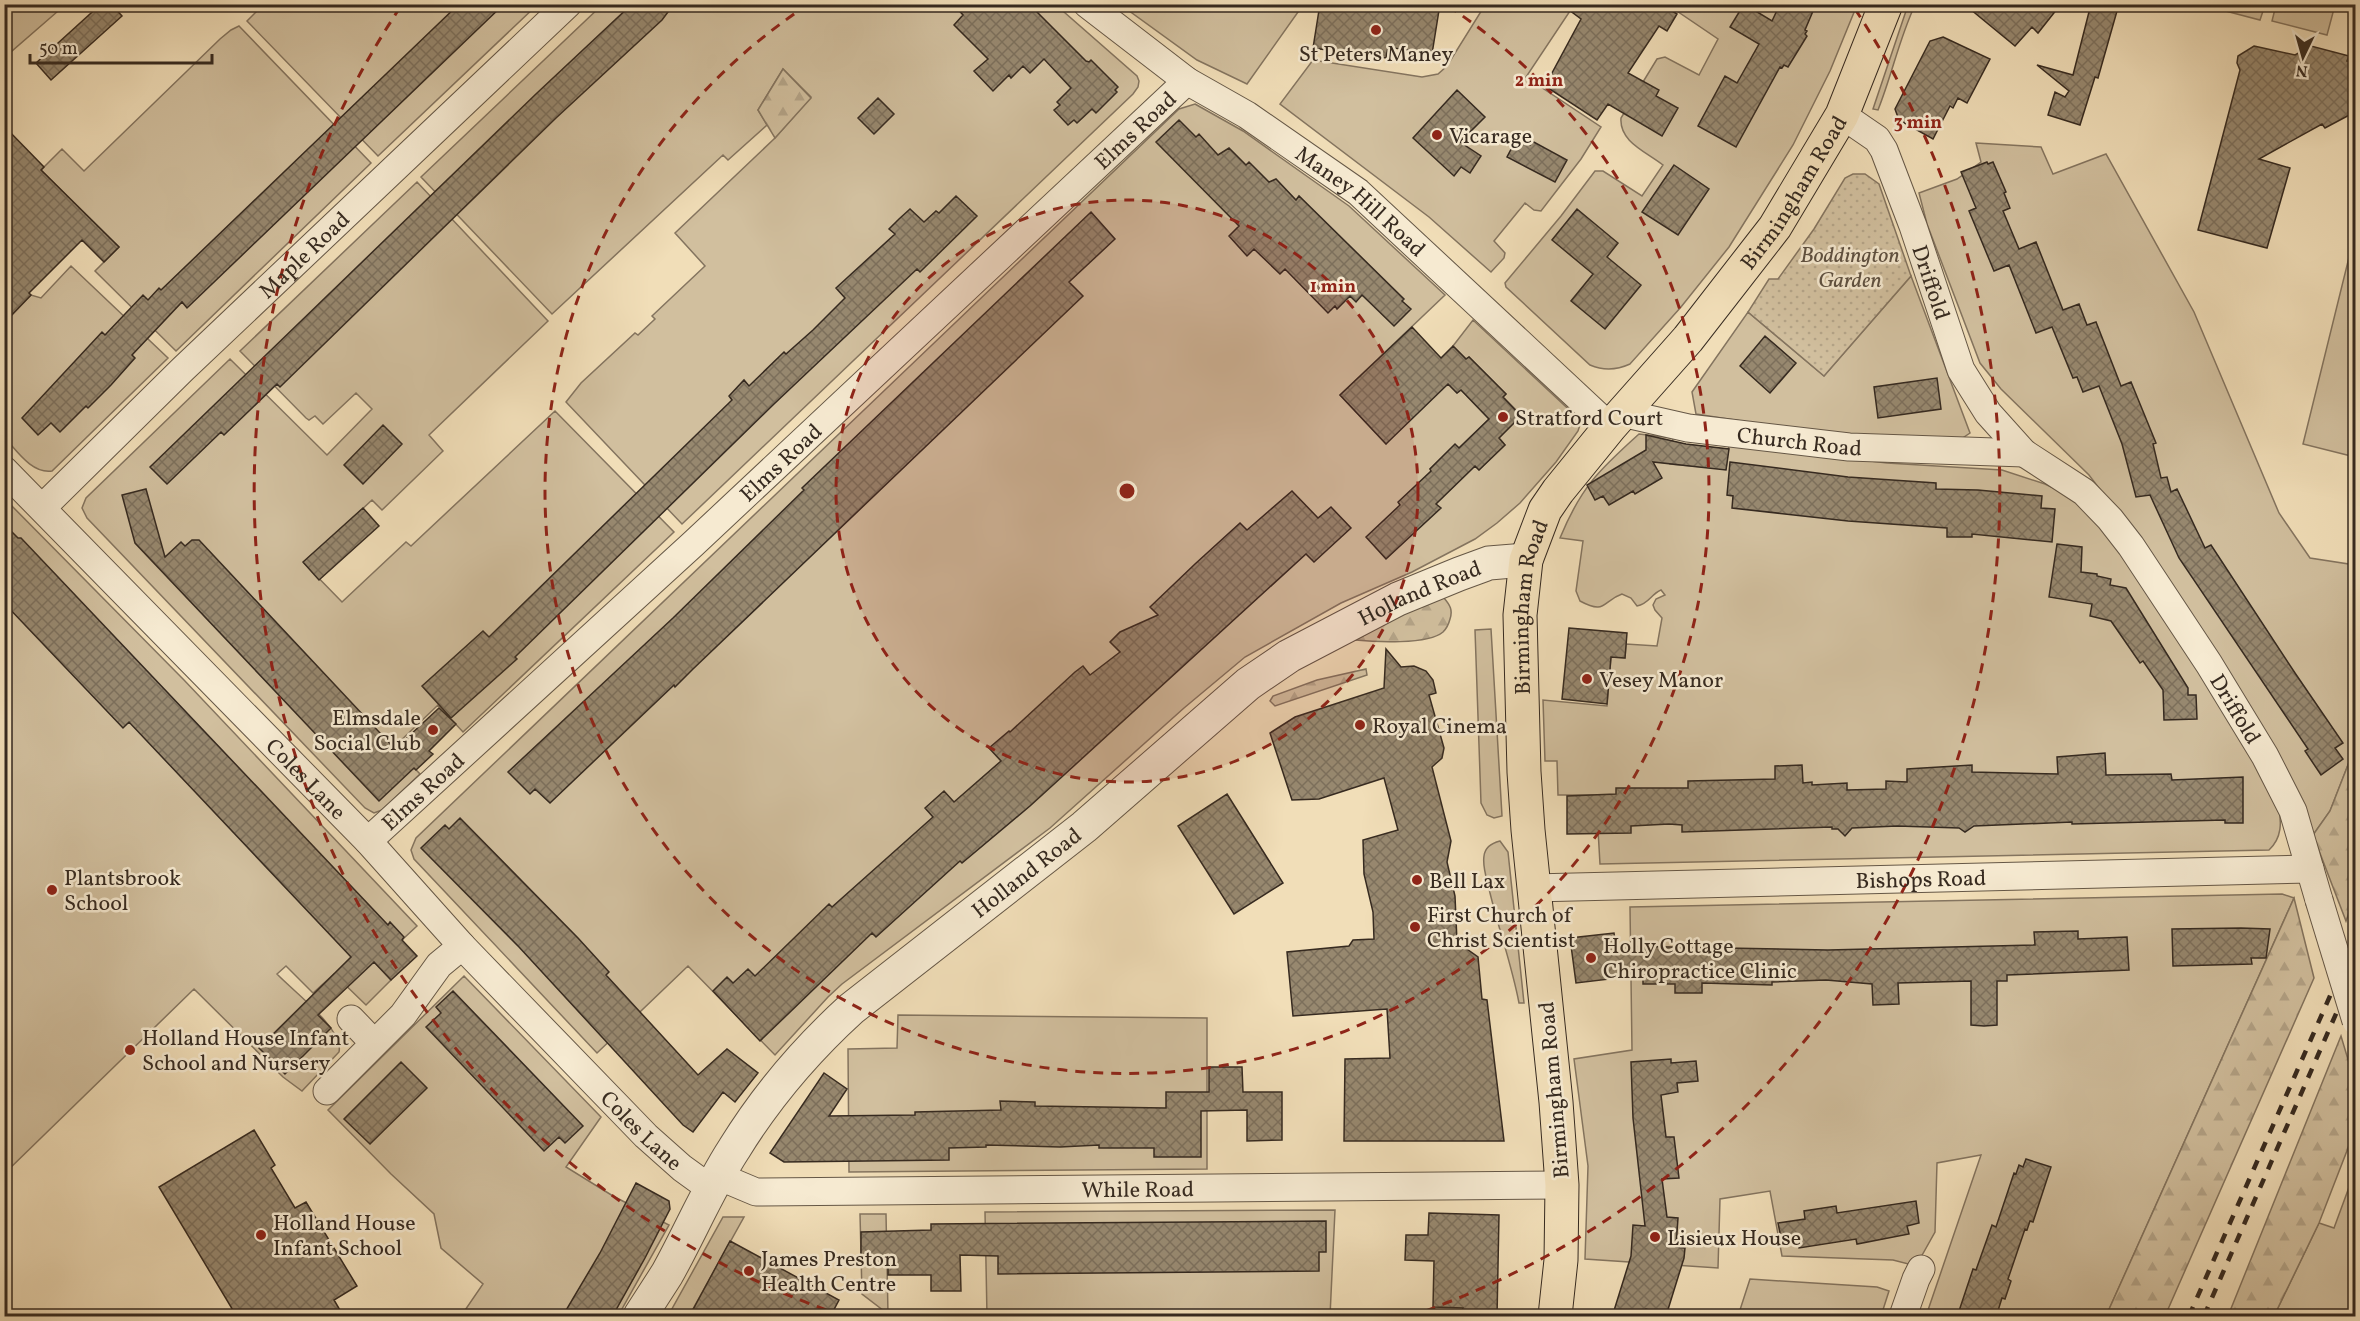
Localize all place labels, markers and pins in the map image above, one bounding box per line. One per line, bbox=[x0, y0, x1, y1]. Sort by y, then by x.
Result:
marker: St Peters Maney bbox=[1369, 23, 1383, 37]
place label: St Peters Maney bbox=[1299, 40, 1453, 71]
place label: Vicarage bbox=[1449, 122, 1532, 153]
marker: Vicarage bbox=[1430, 128, 1444, 142]
place label: Stratford Court bbox=[1515, 404, 1663, 435]
marker: Stratford Court bbox=[1496, 410, 1510, 424]
centre of rings bbox=[1117, 481, 1137, 501]
place label: Vesey Manor bbox=[1599, 666, 1723, 697]
marker: Vesey Manor bbox=[1580, 672, 1594, 686]
place label: Elmsdale Social Club bbox=[313, 704, 421, 760]
place label: Royal Cinema bbox=[1372, 712, 1507, 743]
marker: Royal Cinema bbox=[1353, 718, 1367, 732]
marker: Elmsdale Social Club bbox=[426, 723, 440, 737]
place label: Plantsbrook School bbox=[64, 864, 181, 920]
place label: Bell Lax bbox=[1429, 867, 1505, 898]
marker: Bell Lax bbox=[1410, 873, 1424, 887]
marker: Plantsbrook School bbox=[45, 883, 59, 897]
place label: First Church of Christ Scientist bbox=[1427, 901, 1576, 957]
marker: First Church of Christ Scientist bbox=[1408, 920, 1422, 934]
place label: Holly Cottage Chiropractice Clinic bbox=[1603, 932, 1797, 988]
marker: Holly Cottage Chiropractice Clinic bbox=[1584, 951, 1598, 965]
place label: Holland House Infant School and Nursery bbox=[142, 1024, 350, 1080]
marker: Holland House Infant School and Nursery bbox=[123, 1043, 137, 1057]
place label: Holland House Infant School bbox=[273, 1209, 416, 1265]
place label: Lisieux House bbox=[1667, 1224, 1801, 1255]
marker: Holland House Infant School bbox=[254, 1228, 268, 1242]
marker: Lisieux House bbox=[1648, 1230, 1662, 1244]
place label: James Preston Health Centre bbox=[761, 1245, 897, 1301]
marker: James Preston Health Centre bbox=[742, 1264, 756, 1278]

